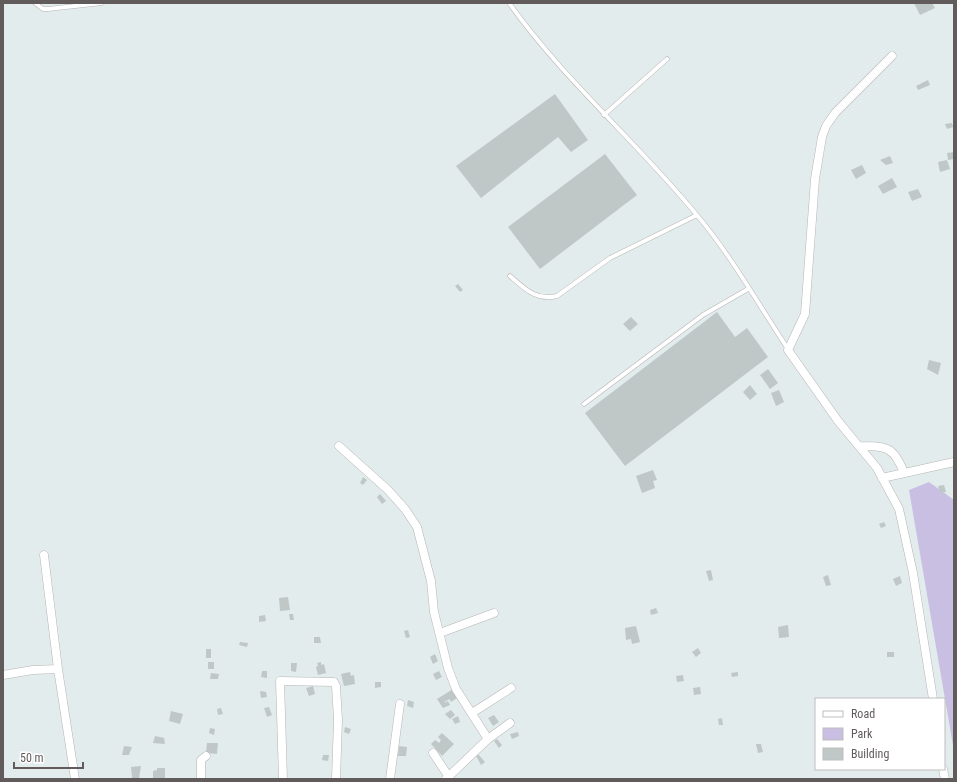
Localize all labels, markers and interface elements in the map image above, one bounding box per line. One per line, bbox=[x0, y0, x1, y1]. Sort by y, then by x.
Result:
legend bbox=[815, 698, 945, 770]
text: Road bbox=[851, 707, 875, 721]
text: Park bbox=[851, 727, 873, 741]
scale bar bbox=[14, 744, 83, 770]
text: Building bbox=[851, 747, 889, 761]
text: 50 m bbox=[20, 751, 44, 765]

